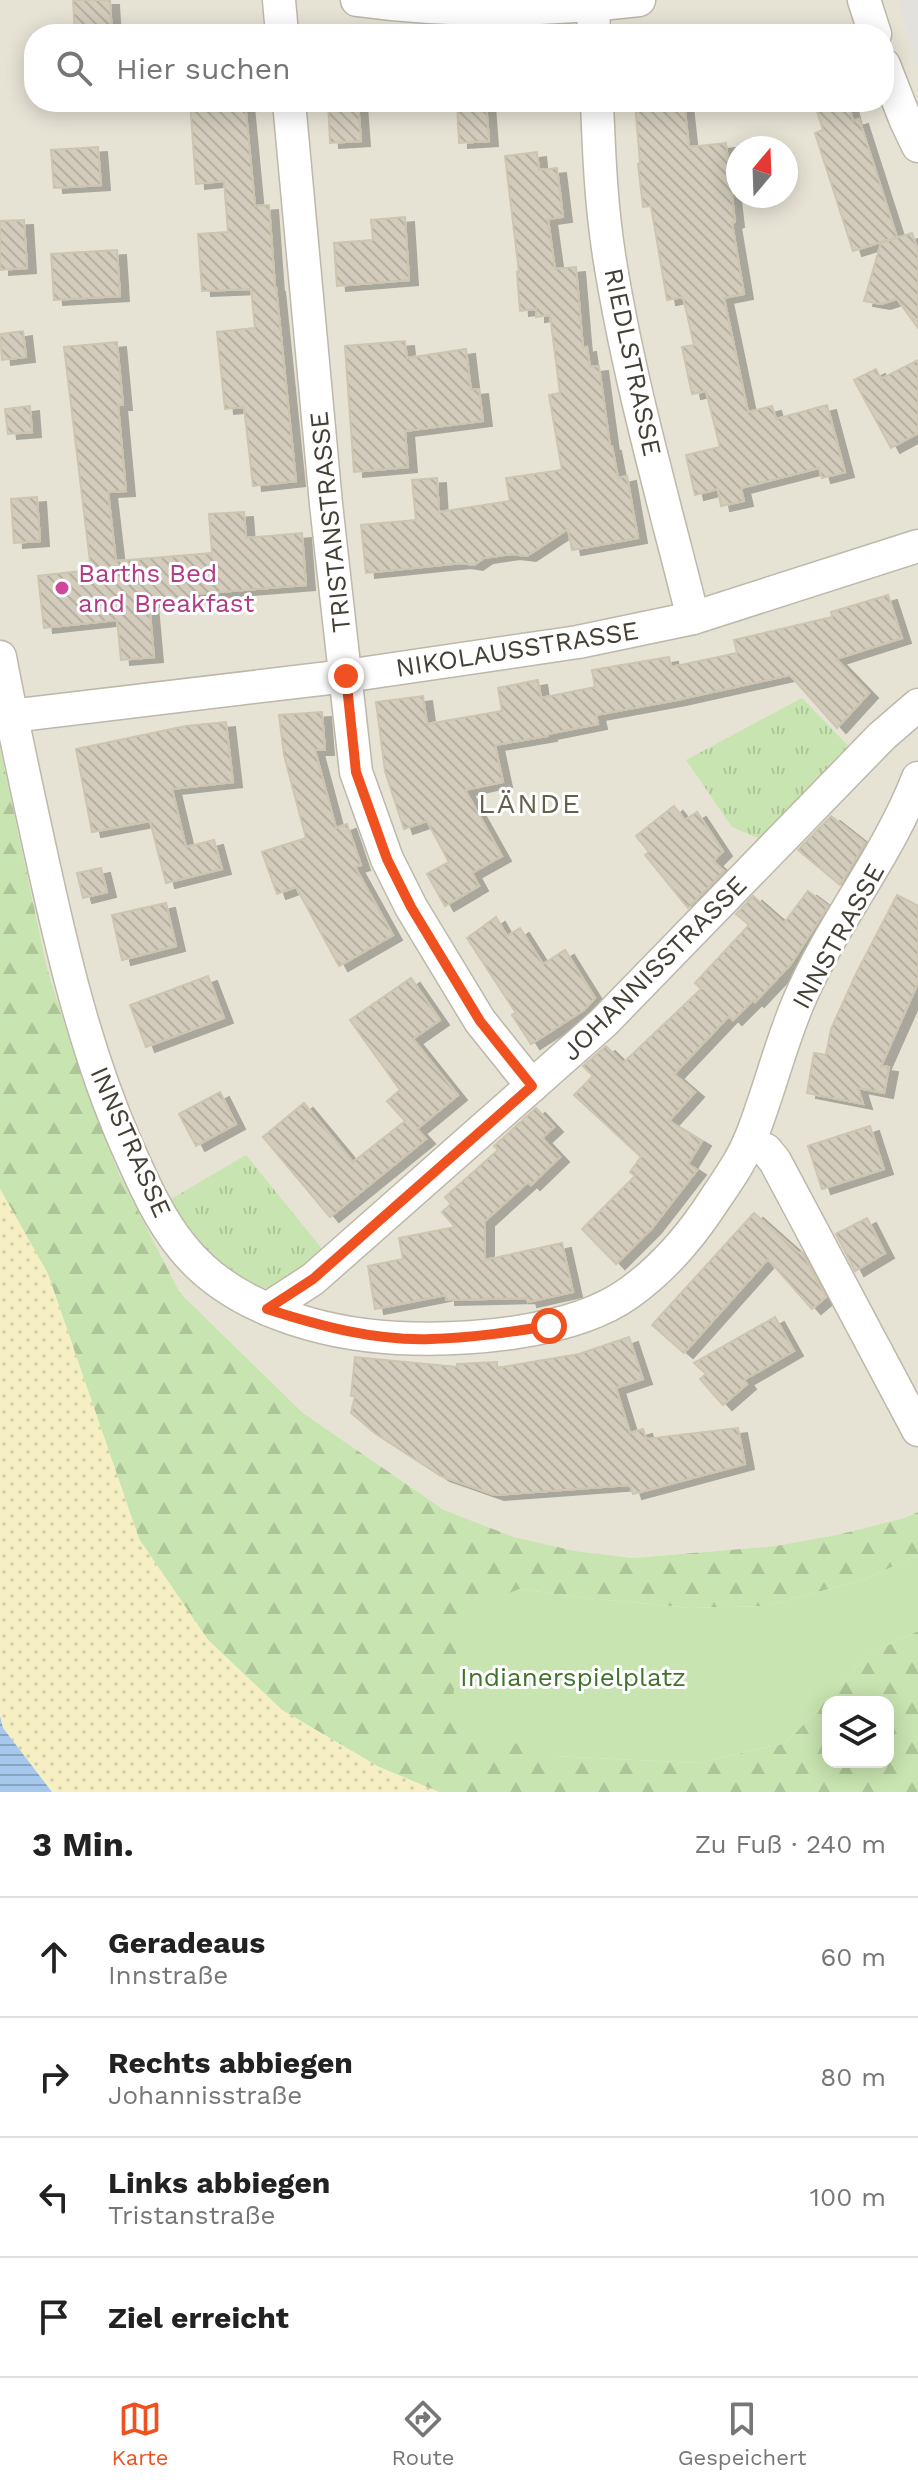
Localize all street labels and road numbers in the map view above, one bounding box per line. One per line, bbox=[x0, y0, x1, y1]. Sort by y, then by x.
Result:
street label: RIEDLSTRASSE bbox=[598, 265, 668, 459]
street label: TRISTANSTRASSE bbox=[303, 410, 357, 634]
street label: NIKOLAUSSTRASSE bbox=[393, 615, 641, 683]
street label: INNSTRASSE bbox=[786, 858, 890, 1014]
street label: JOHANNISSTRASSE bbox=[555, 869, 753, 1067]
street label: INNSTRASSE bbox=[84, 1062, 178, 1222]

